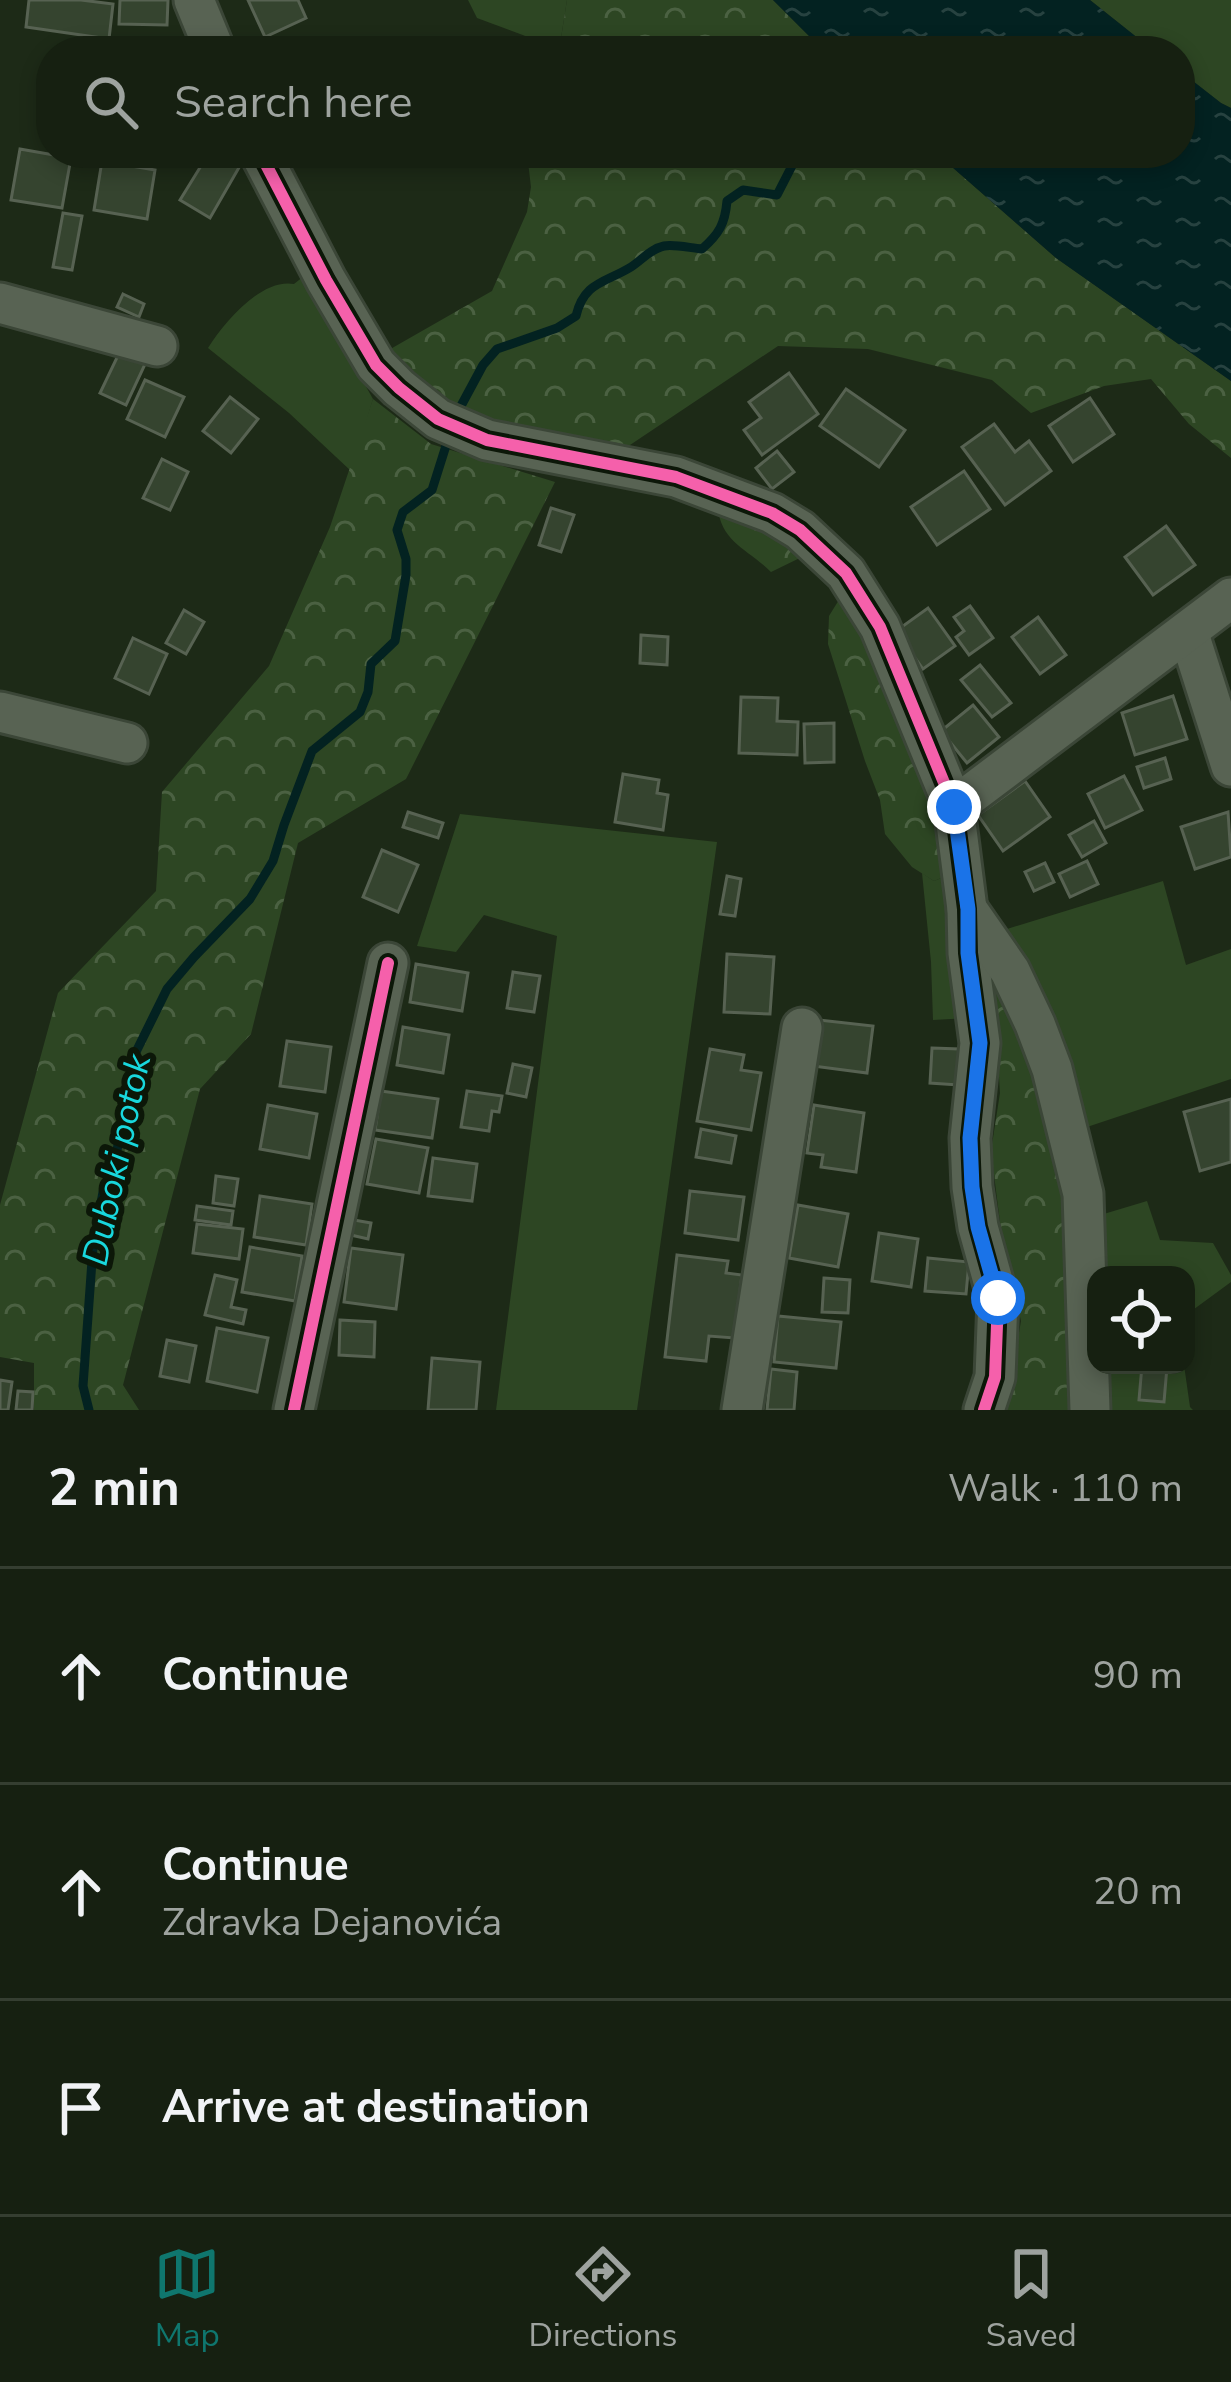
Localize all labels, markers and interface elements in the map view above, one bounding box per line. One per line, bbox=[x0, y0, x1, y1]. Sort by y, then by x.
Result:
search box bbox=[36, 36, 1195, 168]
icon: search bbox=[78, 69, 144, 135]
text: Search here bbox=[174, 72, 413, 133]
route end bbox=[927, 780, 981, 834]
water label: Duboki potok bbox=[71, 1049, 163, 1270]
map controls bbox=[1087, 1266, 1195, 1374]
button: locate bbox=[1087, 1266, 1195, 1374]
route start bbox=[971, 1271, 1025, 1325]
text: 2 min bbox=[48, 1453, 180, 1523]
text: Walk · 110 m bbox=[948, 1462, 1183, 1515]
icon: ahead bbox=[48, 1643, 114, 1709]
text: Continue bbox=[162, 1645, 349, 1706]
text: 90 m bbox=[1093, 1649, 1183, 1702]
text: Continue bbox=[162, 1835, 349, 1896]
icon: ahead bbox=[48, 1859, 114, 1925]
text: 20 m bbox=[1093, 1865, 1183, 1918]
text: Zdravka Dejanovića bbox=[162, 1896, 502, 1949]
icon: arrive bbox=[48, 2075, 114, 2141]
text: Arrive at destination bbox=[162, 2077, 590, 2138]
tab: Map bbox=[154, 2241, 220, 2358]
tab: Directions bbox=[529, 2241, 677, 2358]
tab: Saved bbox=[986, 2241, 1077, 2358]

